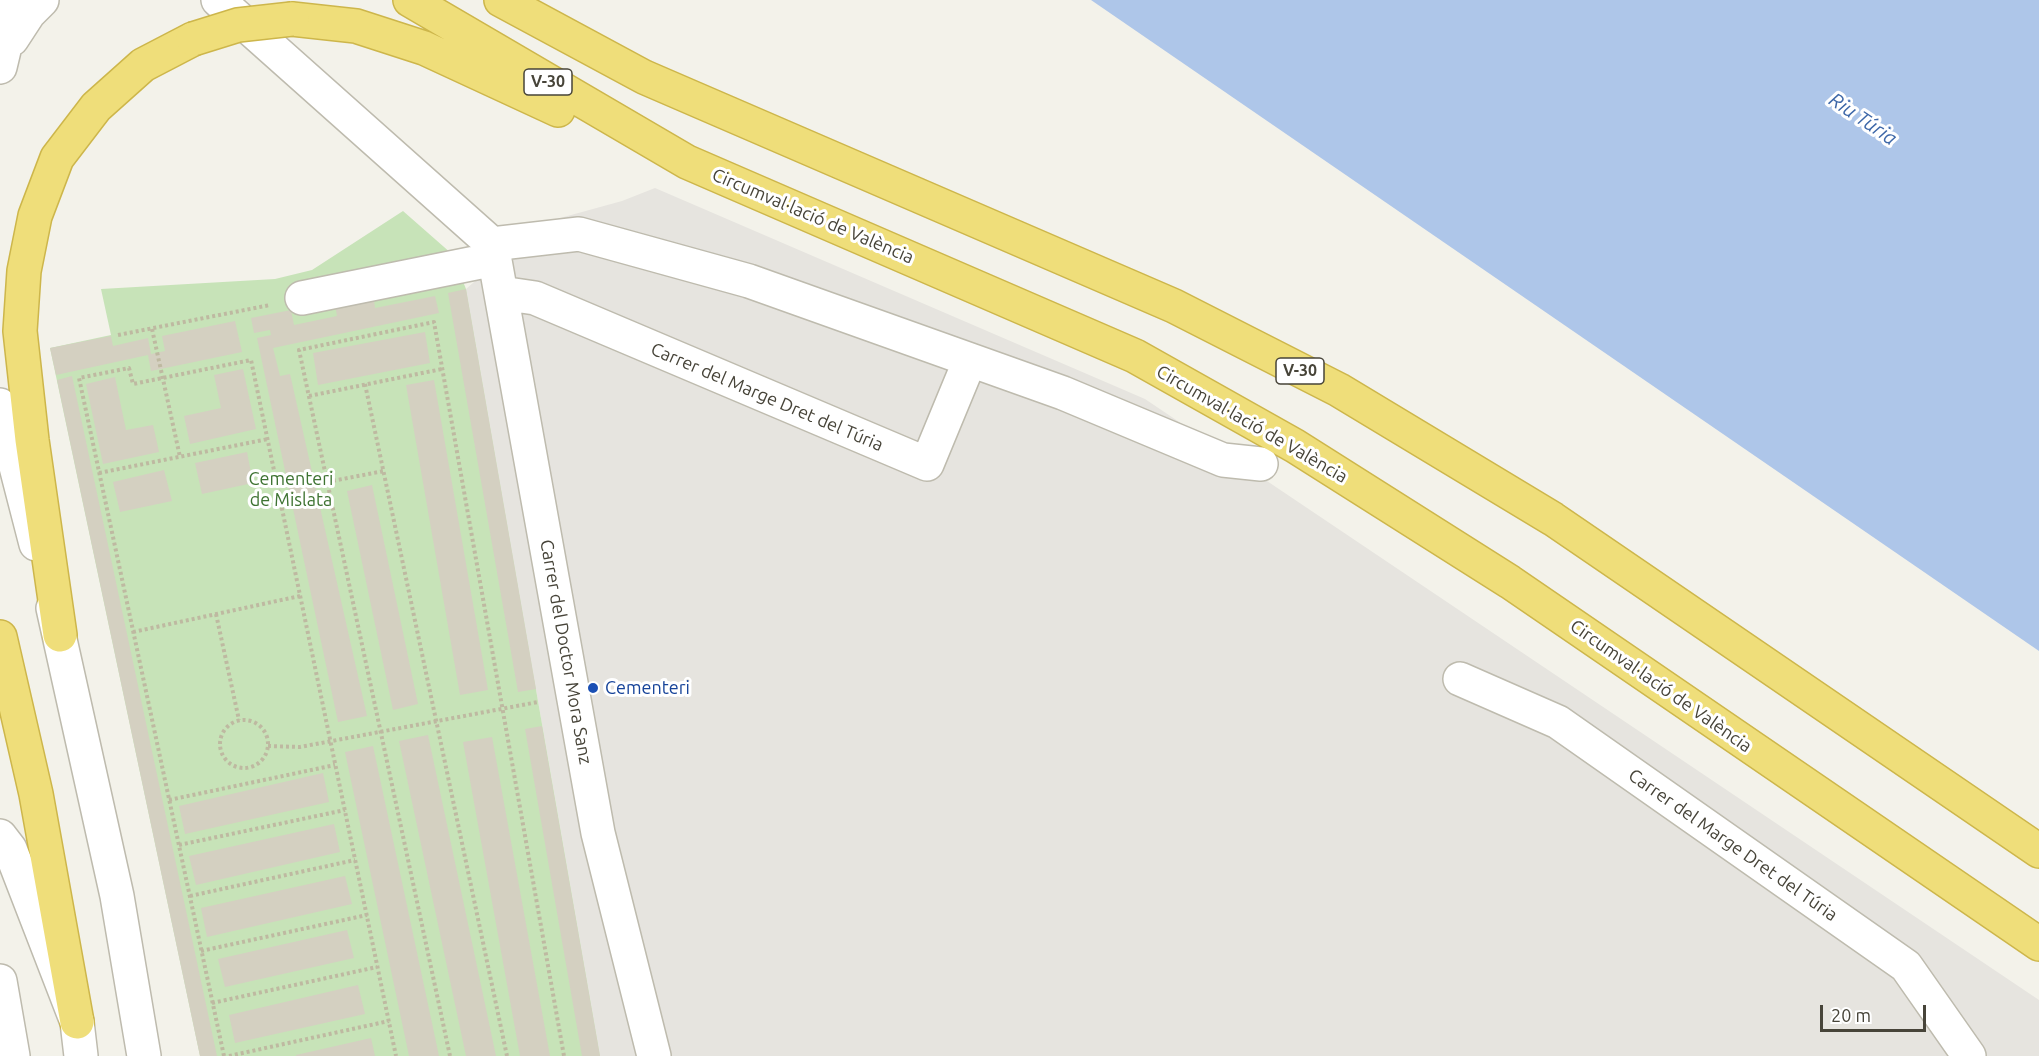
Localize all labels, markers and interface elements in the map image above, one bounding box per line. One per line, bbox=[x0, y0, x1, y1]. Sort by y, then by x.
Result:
road number: V-30 bbox=[524, 69, 572, 95]
water label: Riu Túria bbox=[1825, 88, 1901, 150]
street label: Circumval·lació de València bbox=[709, 164, 917, 268]
street label: Carrer del Marge Dret del Túria bbox=[648, 338, 886, 456]
road number: V-30 bbox=[1276, 358, 1324, 384]
street label: Circumval·lació de València bbox=[1153, 360, 1351, 488]
park label: Cementeri de Mislata bbox=[249, 468, 333, 510]
street label: Carrer del Doctor Mora Sanz bbox=[536, 538, 596, 766]
street label: Circumval·lació de València bbox=[1566, 615, 1756, 757]
place label: Cementeri bbox=[605, 677, 690, 699]
marker: Cementeri bbox=[586, 681, 600, 695]
street label: Carrer del Marge Dret del Túria bbox=[1624, 764, 1842, 926]
scale bar bbox=[1823, 993, 1930, 1031]
text: 20 m bbox=[1831, 1005, 1871, 1025]

